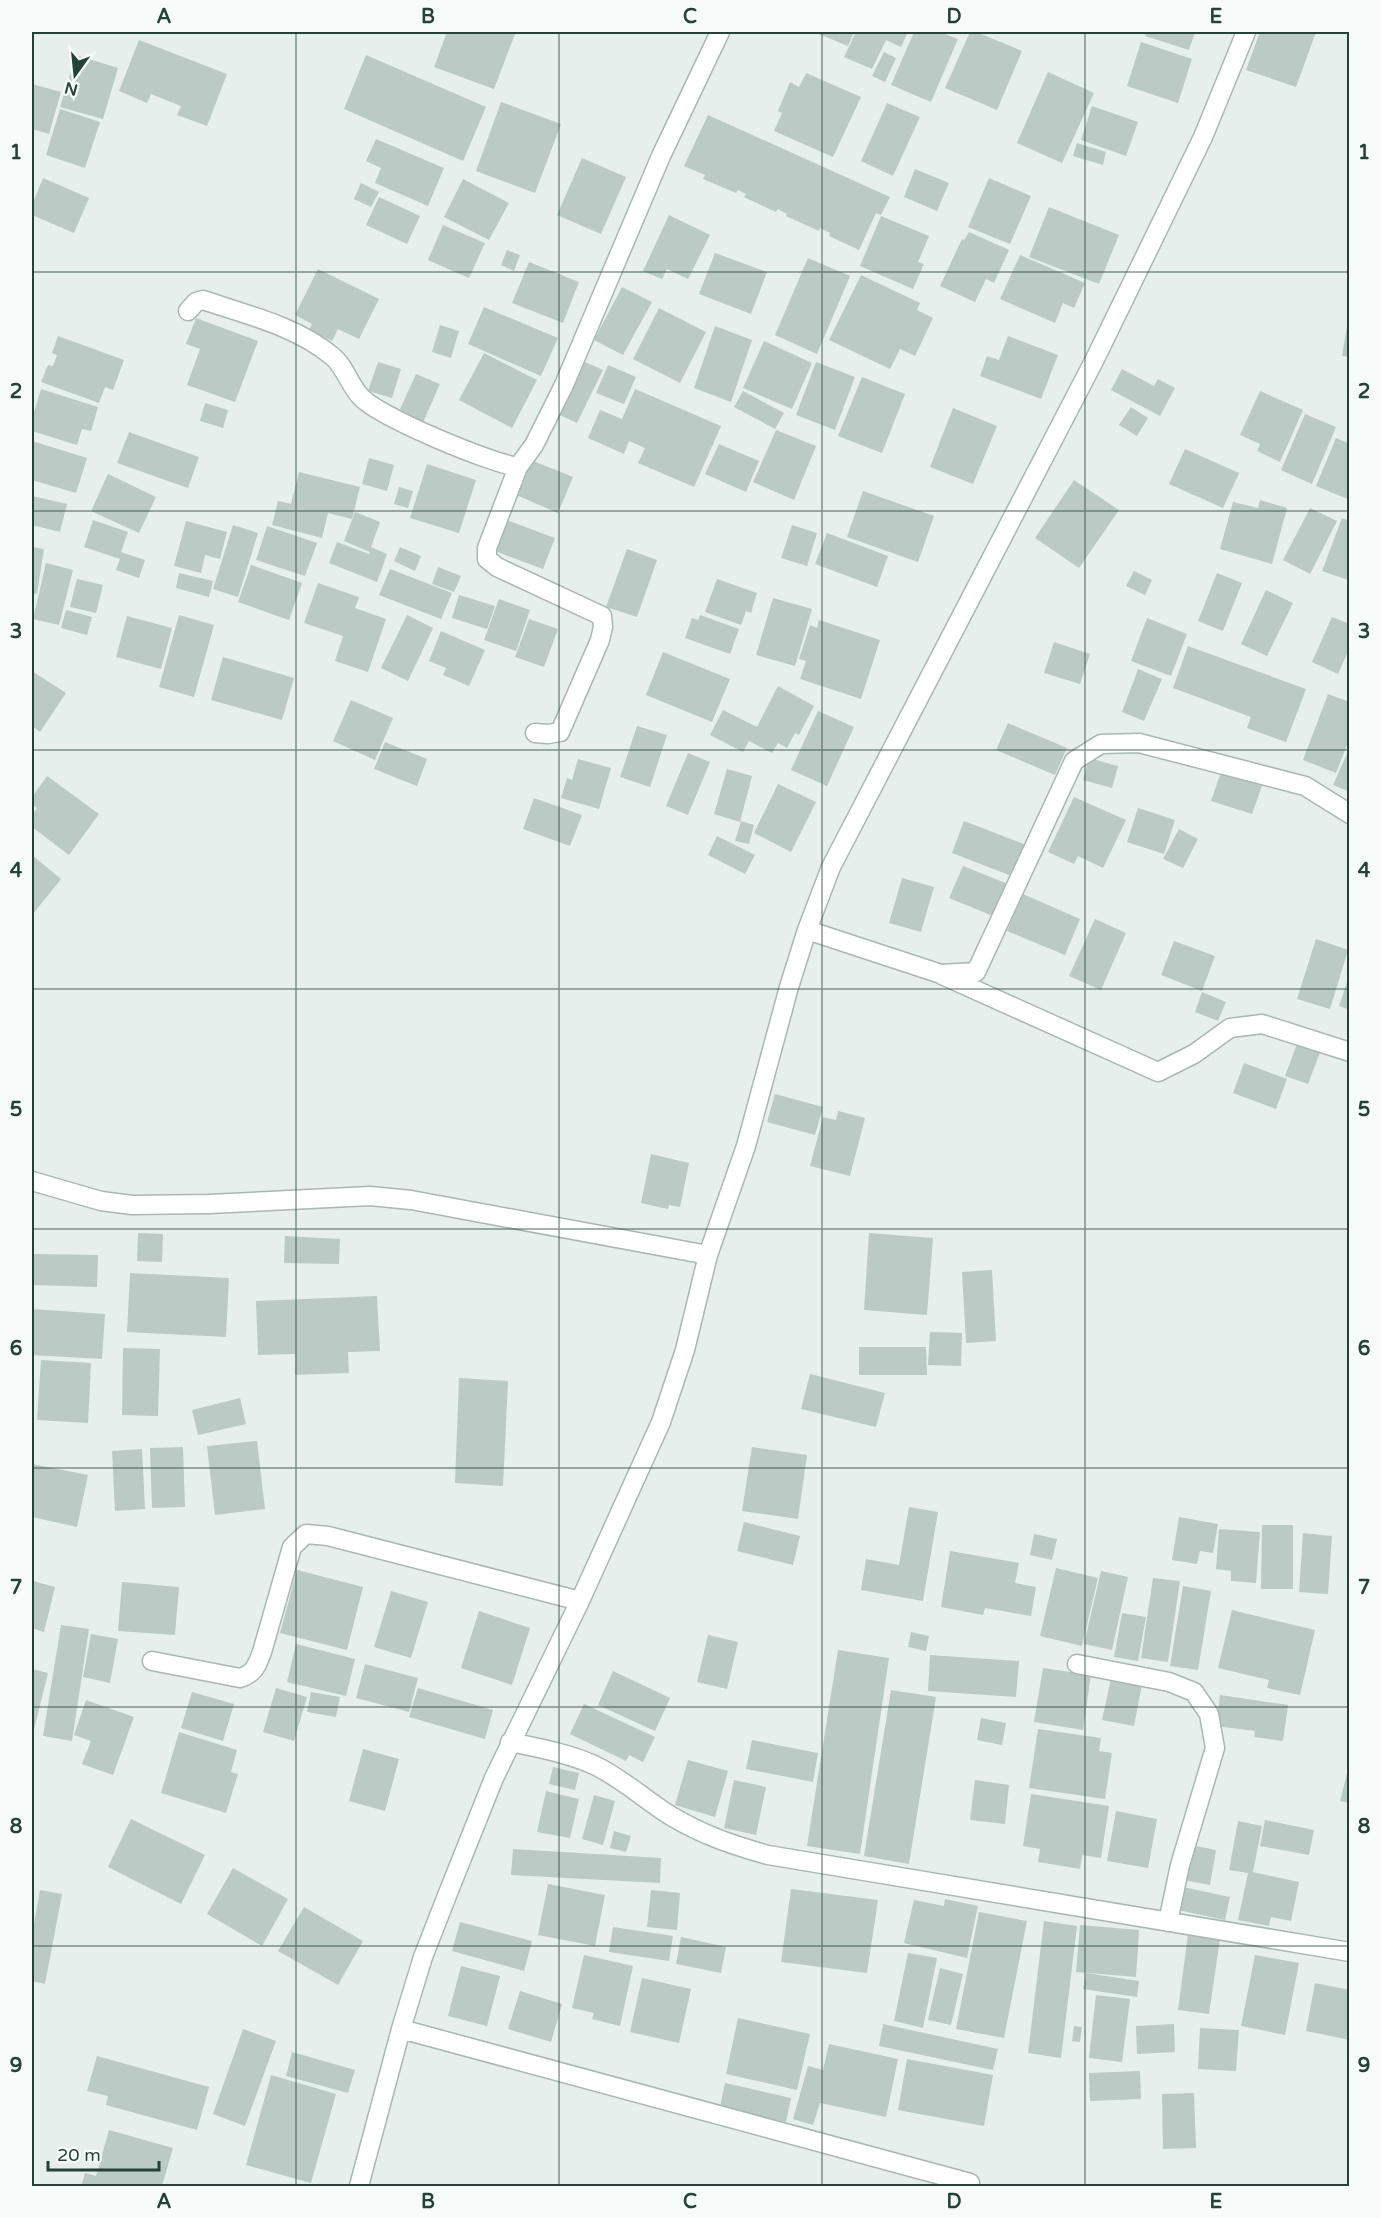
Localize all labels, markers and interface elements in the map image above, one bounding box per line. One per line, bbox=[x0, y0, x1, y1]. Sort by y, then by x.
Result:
text: A bbox=[157, 5, 172, 29]
text: B bbox=[421, 5, 435, 29]
text: C bbox=[683, 5, 697, 29]
text: D bbox=[946, 5, 962, 29]
text: E bbox=[1210, 5, 1223, 29]
north arrow bbox=[45, 45, 105, 105]
text: N bbox=[63, 77, 80, 100]
text: 1 bbox=[10, 141, 22, 165]
text: 1 bbox=[1358, 141, 1370, 165]
text: 2 bbox=[10, 380, 22, 404]
text: 2 bbox=[1358, 380, 1370, 404]
text: 3 bbox=[10, 620, 22, 644]
text: 3 bbox=[1358, 620, 1370, 644]
text: 4 bbox=[10, 859, 23, 883]
text: 4 bbox=[1358, 859, 1371, 883]
text: 5 bbox=[10, 1098, 22, 1122]
text: 5 bbox=[1358, 1098, 1370, 1122]
text: 6 bbox=[10, 1337, 22, 1361]
text: 6 bbox=[1358, 1337, 1370, 1361]
text: 7 bbox=[10, 1576, 22, 1600]
text: 7 bbox=[1358, 1576, 1370, 1600]
text: 8 bbox=[10, 1815, 22, 1839]
text: 8 bbox=[1358, 1815, 1370, 1839]
text: 9 bbox=[10, 2054, 22, 2078]
text: 9 bbox=[1358, 2054, 1370, 2078]
scale bar bbox=[48, 2134, 159, 2172]
text: 20 m bbox=[57, 2144, 101, 2166]
text: A bbox=[157, 2190, 172, 2214]
text: B bbox=[421, 2190, 435, 2214]
text: C bbox=[683, 2190, 697, 2214]
text: D bbox=[946, 2190, 962, 2214]
text: E bbox=[1210, 2190, 1223, 2214]

